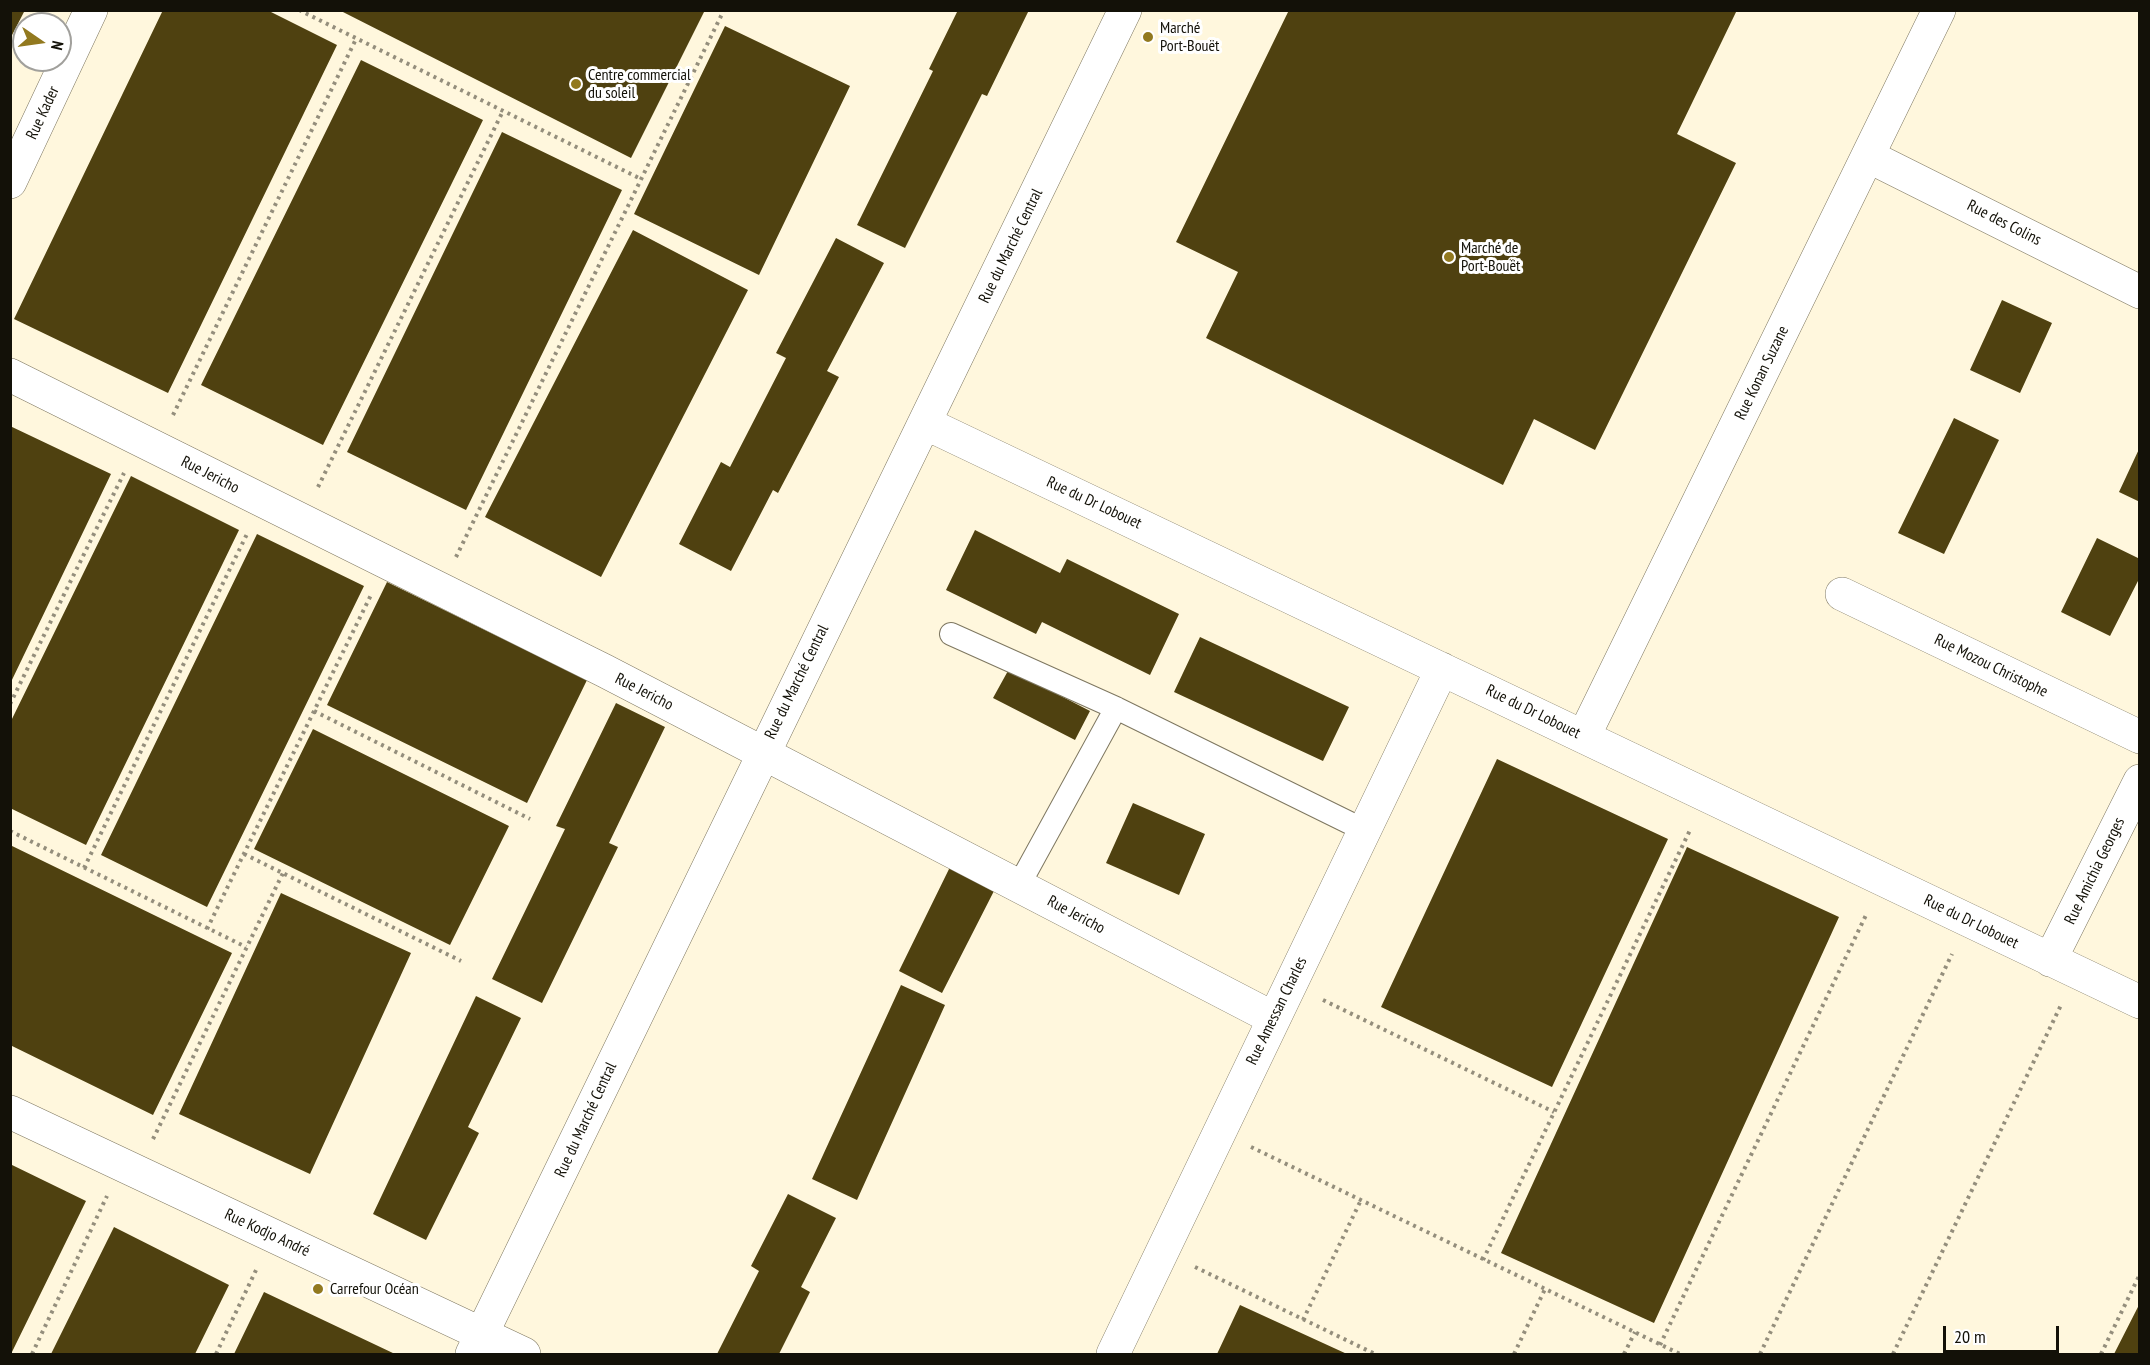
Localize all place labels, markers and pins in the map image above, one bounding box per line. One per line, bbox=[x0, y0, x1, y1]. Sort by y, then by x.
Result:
place label: Marché Port-Bouët bbox=[1160, 18, 1220, 56]
marker: Marché Port-Bouët bbox=[1141, 30, 1155, 44]
place label: Centre commercial du soleil bbox=[588, 65, 691, 103]
marker: Centre commercial du soleil bbox=[569, 77, 583, 91]
place label: Marché de Port-Bouët bbox=[1461, 238, 1521, 276]
marker: Marché de Port-Bouët bbox=[1442, 250, 1456, 264]
place label: Carrefour Océan bbox=[330, 1279, 419, 1299]
marker: Carrefour Océan bbox=[311, 1282, 325, 1296]

